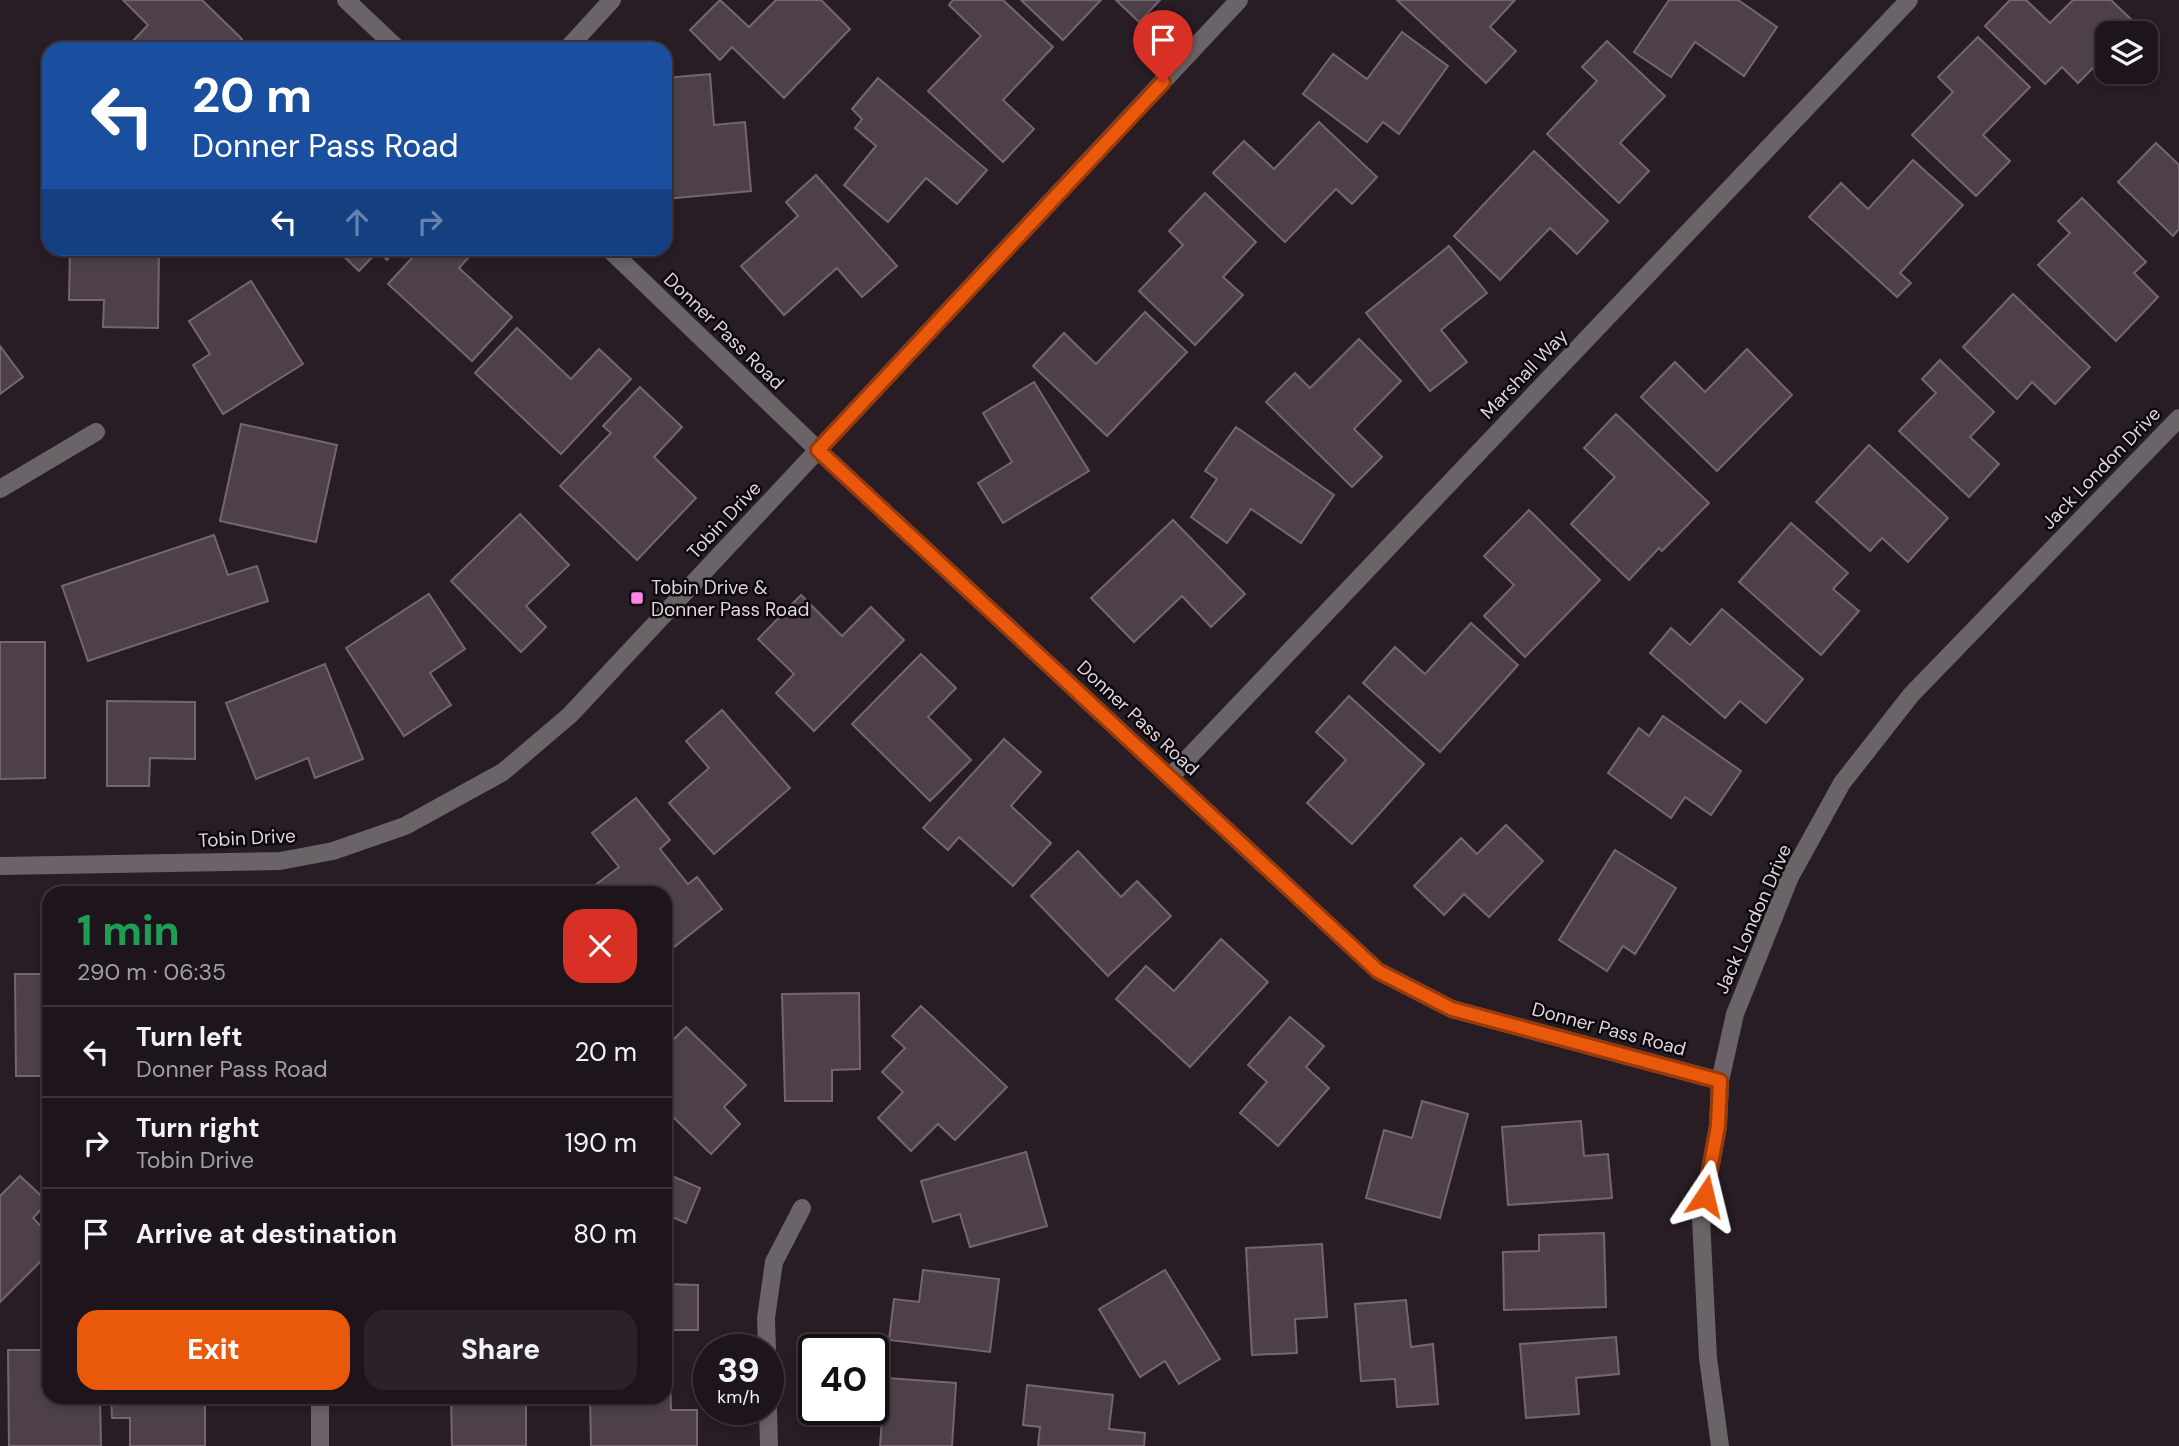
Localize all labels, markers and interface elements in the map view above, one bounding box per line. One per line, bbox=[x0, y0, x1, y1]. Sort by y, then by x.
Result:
pin bbox=[1133, 10, 1193, 82]
icon: arrive bbox=[1144, 21, 1182, 59]
map controls bbox=[2095, 21, 2158, 84]
button: layers bbox=[2095, 21, 2158, 84]
text: 20 m bbox=[192, 63, 312, 127]
icon: left bbox=[77, 70, 168, 161]
text: Donner Pass Road bbox=[192, 125, 459, 167]
icon: left bbox=[265, 203, 303, 241]
icon: ahead bbox=[338, 203, 376, 241]
icon: right bbox=[411, 203, 449, 241]
street label: Donner Pass Road bbox=[658, 267, 790, 395]
street label: Marshall Way bbox=[1475, 323, 1573, 424]
street label: Jack London Drive bbox=[2036, 401, 2166, 535]
street label: Tobin Drive bbox=[682, 476, 766, 564]
place label: Tobin Drive & Donner Pass Road bbox=[651, 575, 809, 622]
marker: Tobin Drive & Donner Pass Road bbox=[629, 590, 645, 606]
street label: Donner Pass Road bbox=[1072, 655, 1204, 781]
street label: Tobin Drive bbox=[198, 823, 296, 853]
street label: Jack London Drive bbox=[1709, 840, 1797, 998]
text: 1 min bbox=[77, 903, 180, 958]
button: close bbox=[563, 909, 637, 983]
text: 290 m · 06:35 bbox=[77, 957, 226, 987]
street label: Donner Pass Road bbox=[1529, 996, 1689, 1062]
text: Turn left bbox=[136, 1020, 243, 1054]
icon: left bbox=[77, 1033, 115, 1071]
text: 20 m bbox=[574, 1035, 637, 1069]
text: Donner Pass Road bbox=[136, 1054, 328, 1084]
text: Turn right bbox=[136, 1111, 260, 1145]
icon: right bbox=[77, 1124, 115, 1162]
text: 190 m bbox=[565, 1126, 637, 1160]
text: Tobin Drive bbox=[136, 1145, 254, 1175]
position arrow bbox=[1668, 1159, 1742, 1233]
icon: arrive bbox=[77, 1215, 115, 1253]
text: Arrive at destination bbox=[136, 1217, 397, 1251]
text: 80 m bbox=[573, 1217, 637, 1251]
button: Exit bbox=[77, 1310, 350, 1390]
button: Share bbox=[364, 1310, 637, 1390]
speed limit sign: 40 bbox=[798, 1334, 889, 1425]
text: 39 bbox=[717, 1347, 760, 1393]
text: km/h bbox=[717, 1385, 760, 1409]

